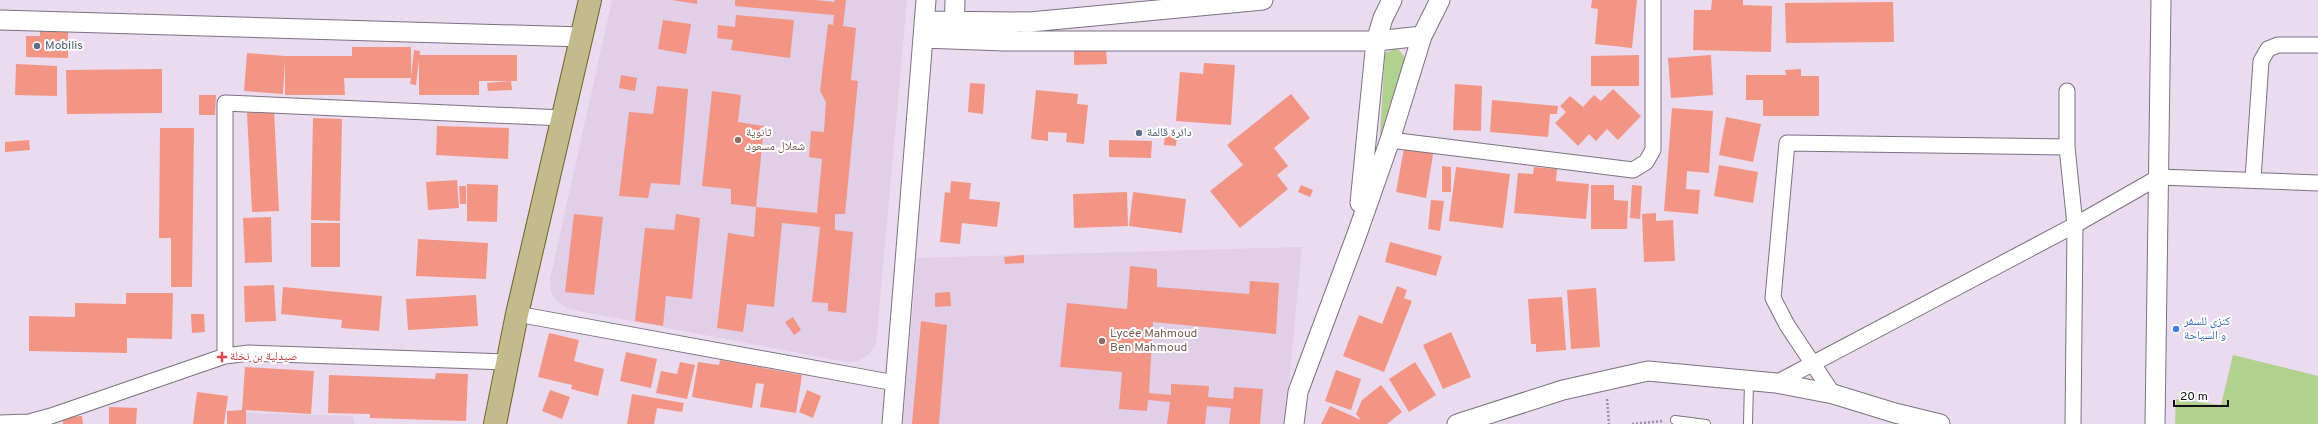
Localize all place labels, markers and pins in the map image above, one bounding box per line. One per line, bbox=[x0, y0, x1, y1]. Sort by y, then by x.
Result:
place label: Mobilis bbox=[45, 38, 83, 54]
marker: Mobilis bbox=[32, 41, 42, 51]
place label: ثانوية شعلال مسعود bbox=[746, 125, 805, 155]
place label: دائرة قالمة bbox=[1147, 125, 1192, 141]
marker: دائرة قالمة bbox=[1134, 128, 1144, 138]
marker: ثانوية شعلال مسعود bbox=[733, 135, 743, 145]
place label: كنزي للسفر و السياحة bbox=[2183, 314, 2231, 344]
marker: كنزي للسفر و السياحة bbox=[2171, 324, 2181, 334]
place label: Lycée Mahmoud Ben Mahmoud bbox=[1110, 326, 1197, 356]
marker: Lycée Mahmoud Ben Mahmoud bbox=[1097, 336, 1107, 346]
place label: صيدلية بن نخلة bbox=[230, 349, 297, 365]
marker: صيدلية بن نخلة bbox=[217, 352, 227, 362]

